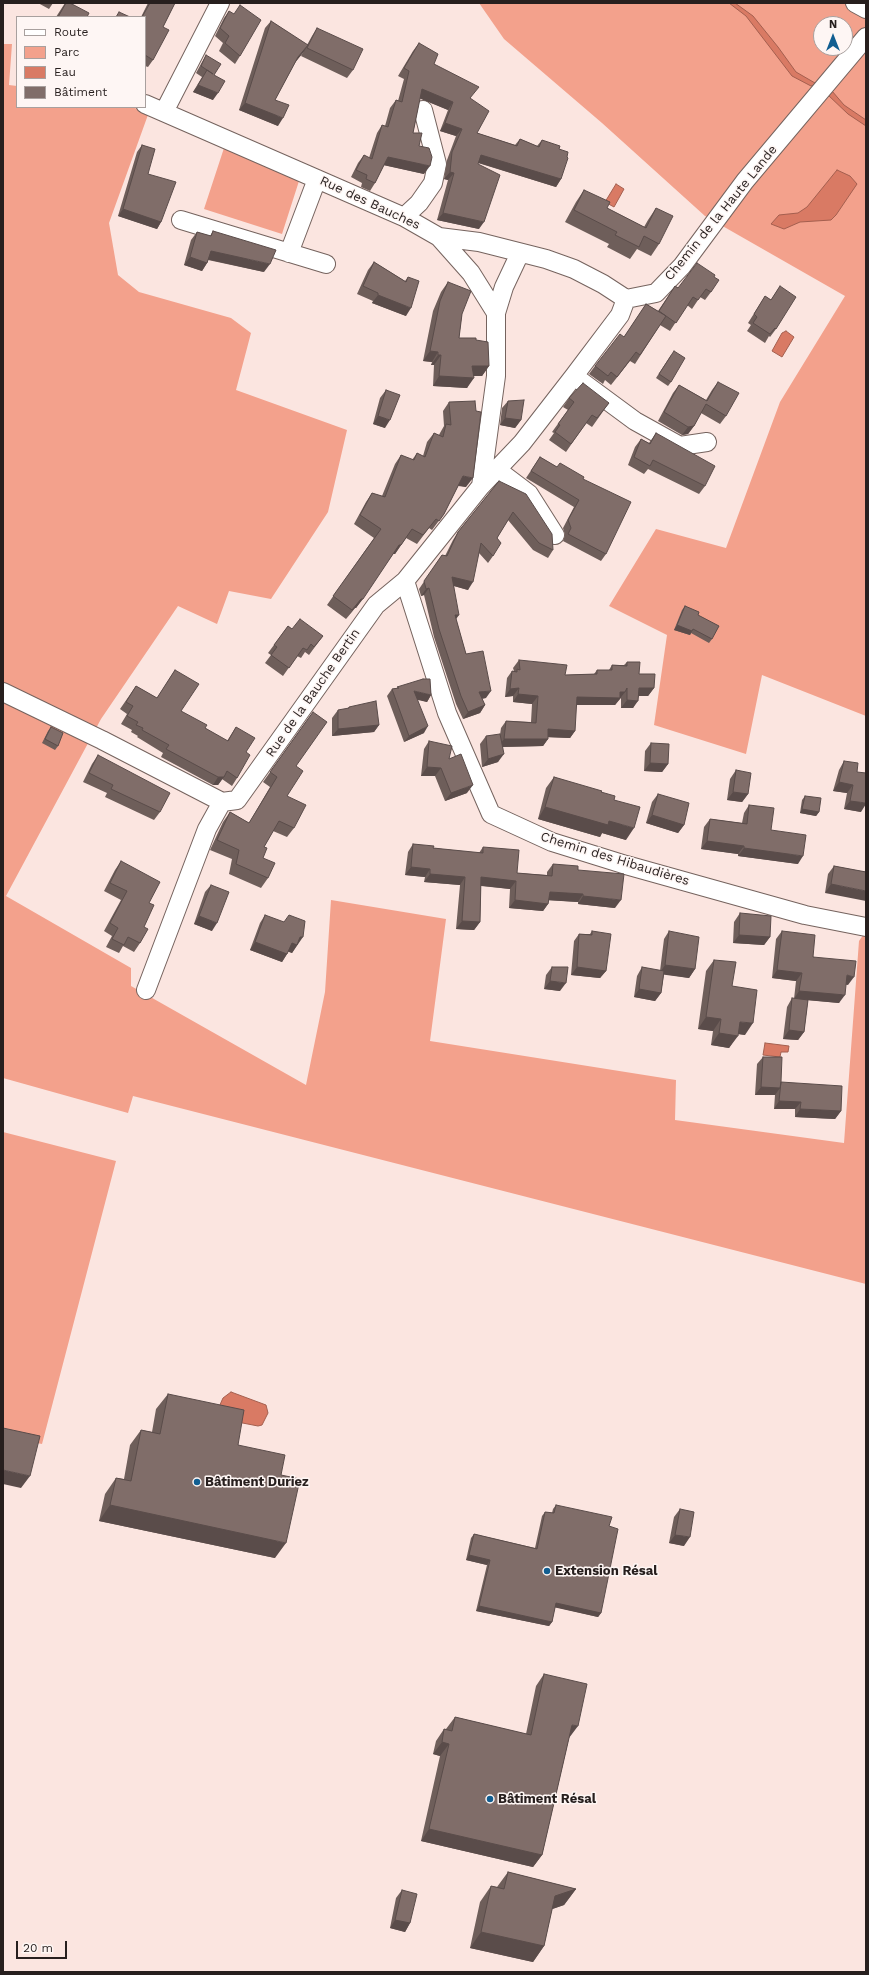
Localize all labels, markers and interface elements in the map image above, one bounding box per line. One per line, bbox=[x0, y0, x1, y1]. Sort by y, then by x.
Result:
legend bbox=[16, 16, 146, 108]
north arrow bbox=[813, 16, 853, 56]
text: N bbox=[829, 18, 837, 31]
text: Route bbox=[54, 25, 88, 39]
text: Parc bbox=[54, 45, 80, 59]
text: Eau bbox=[54, 65, 76, 79]
text: Bâtiment bbox=[54, 85, 107, 99]
street label: Chemin de la Haute Lande bbox=[662, 142, 780, 284]
street label: Rue des Bauches bbox=[317, 173, 423, 233]
street label: Rue de la Bauche Bertin bbox=[263, 626, 363, 760]
street label: Chemin des Hibaudières bbox=[539, 829, 691, 889]
place label: Bâtiment Duriez bbox=[205, 1474, 309, 1490]
marker: Bâtiment Duriez bbox=[192, 1477, 202, 1487]
place label: Extension Résal bbox=[555, 1563, 658, 1579]
marker: Extension Résal bbox=[542, 1566, 552, 1576]
place label: Bâtiment Résal bbox=[498, 1791, 596, 1807]
marker: Bâtiment Résal bbox=[485, 1794, 495, 1804]
scale bar bbox=[18, 1933, 69, 1959]
text: 20 m bbox=[23, 1941, 53, 1955]

